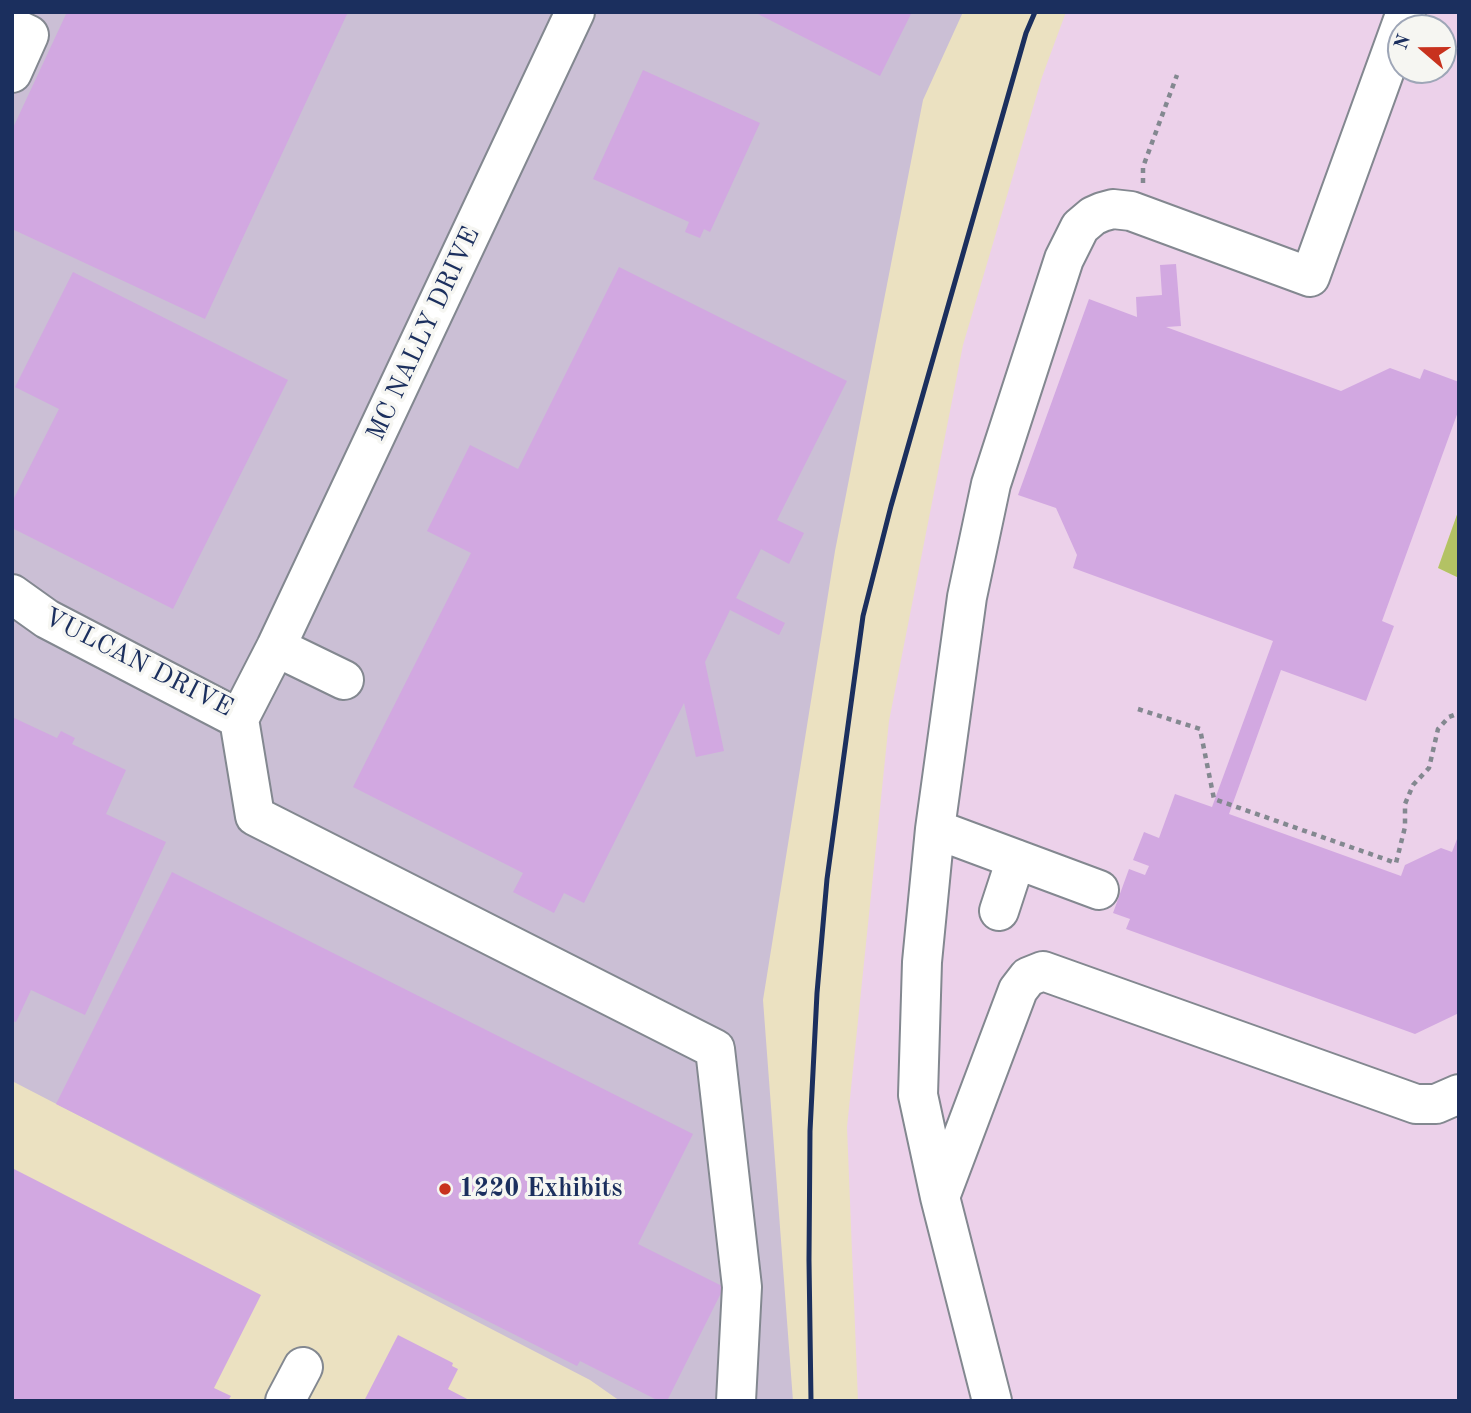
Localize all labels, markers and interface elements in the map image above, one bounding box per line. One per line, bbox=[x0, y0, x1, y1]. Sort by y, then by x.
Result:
north arrow bbox=[1387, 14, 1457, 84]
text: N bbox=[1392, 32, 1415, 52]
street label: MC NALLY DRIVE bbox=[361, 222, 487, 446]
street label: VULCAN DRIVE bbox=[38, 602, 238, 724]
place label: 1220 Exhibits bbox=[459, 1173, 622, 1205]
marker: 1220 Exhibits bbox=[437, 1181, 453, 1197]

